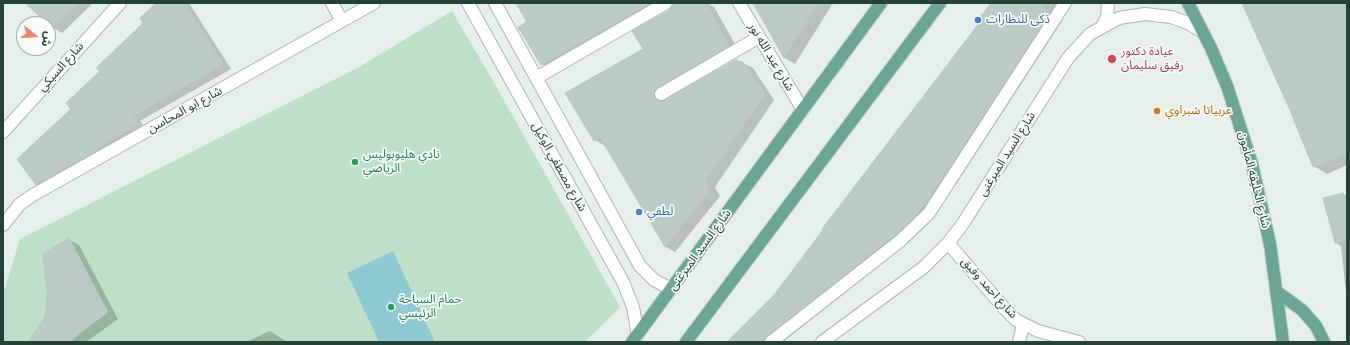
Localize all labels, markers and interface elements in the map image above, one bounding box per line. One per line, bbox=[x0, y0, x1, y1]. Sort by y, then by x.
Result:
place label: ذكى للنظارات bbox=[986, 13, 1050, 27]
marker: ذكى للنظارات bbox=[973, 15, 983, 25]
north arrow bbox=[16, 16, 56, 56]
street label: شارع عبد الله نور bbox=[745, 20, 797, 94]
street label: شارع السبكي bbox=[35, 39, 87, 95]
place label: عيادة دكتور رفيق سليمان bbox=[1121, 45, 1184, 73]
marker: عيادة دكتور رفيق سليمان bbox=[1106, 53, 1118, 65]
street label: شارع ابو المحاسن bbox=[145, 84, 225, 136]
place label: عربياتا شبراوي bbox=[1165, 104, 1232, 118]
marker: عربياتا شبراوي bbox=[1152, 106, 1162, 116]
street label: شارع السيد الميرغنى bbox=[975, 109, 1039, 199]
street label: شارع مصطفي الوكيل bbox=[528, 120, 590, 214]
street label: شارع الخليفه المأمون bbox=[1235, 130, 1273, 230]
place label: نادي هليوبوليس الرياضي bbox=[363, 148, 440, 176]
marker: نادي هليوبوليس الرياضي bbox=[350, 157, 360, 167]
place label: لطفي bbox=[647, 205, 673, 219]
marker: لطفي bbox=[634, 207, 644, 217]
street label: شارع السيد الميرغنى bbox=[666, 207, 734, 293]
street label: شارع احمد وفيق bbox=[958, 254, 1020, 322]
place label: حمام السباحة الرئيسي bbox=[399, 293, 462, 321]
marker: حمام السباحة الرئيسي bbox=[386, 302, 396, 312]

